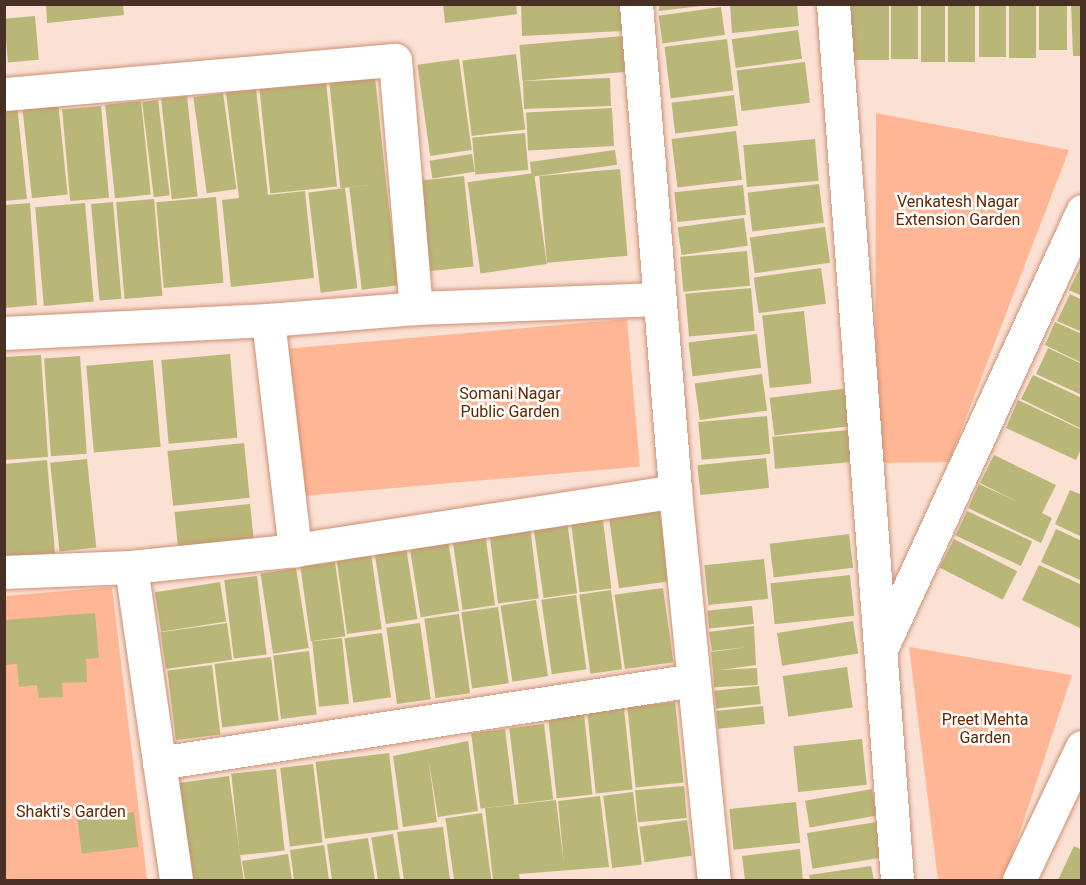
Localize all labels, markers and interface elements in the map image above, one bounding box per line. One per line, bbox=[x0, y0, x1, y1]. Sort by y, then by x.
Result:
park label: Venkatesh Nagar Extension Garden bbox=[896, 192, 1020, 230]
park label: Somani Nagar Public Garden bbox=[459, 384, 561, 422]
park label: Preet Mehta Garden bbox=[942, 710, 1028, 748]
park label: Shakti's Garden bbox=[16, 802, 126, 822]

